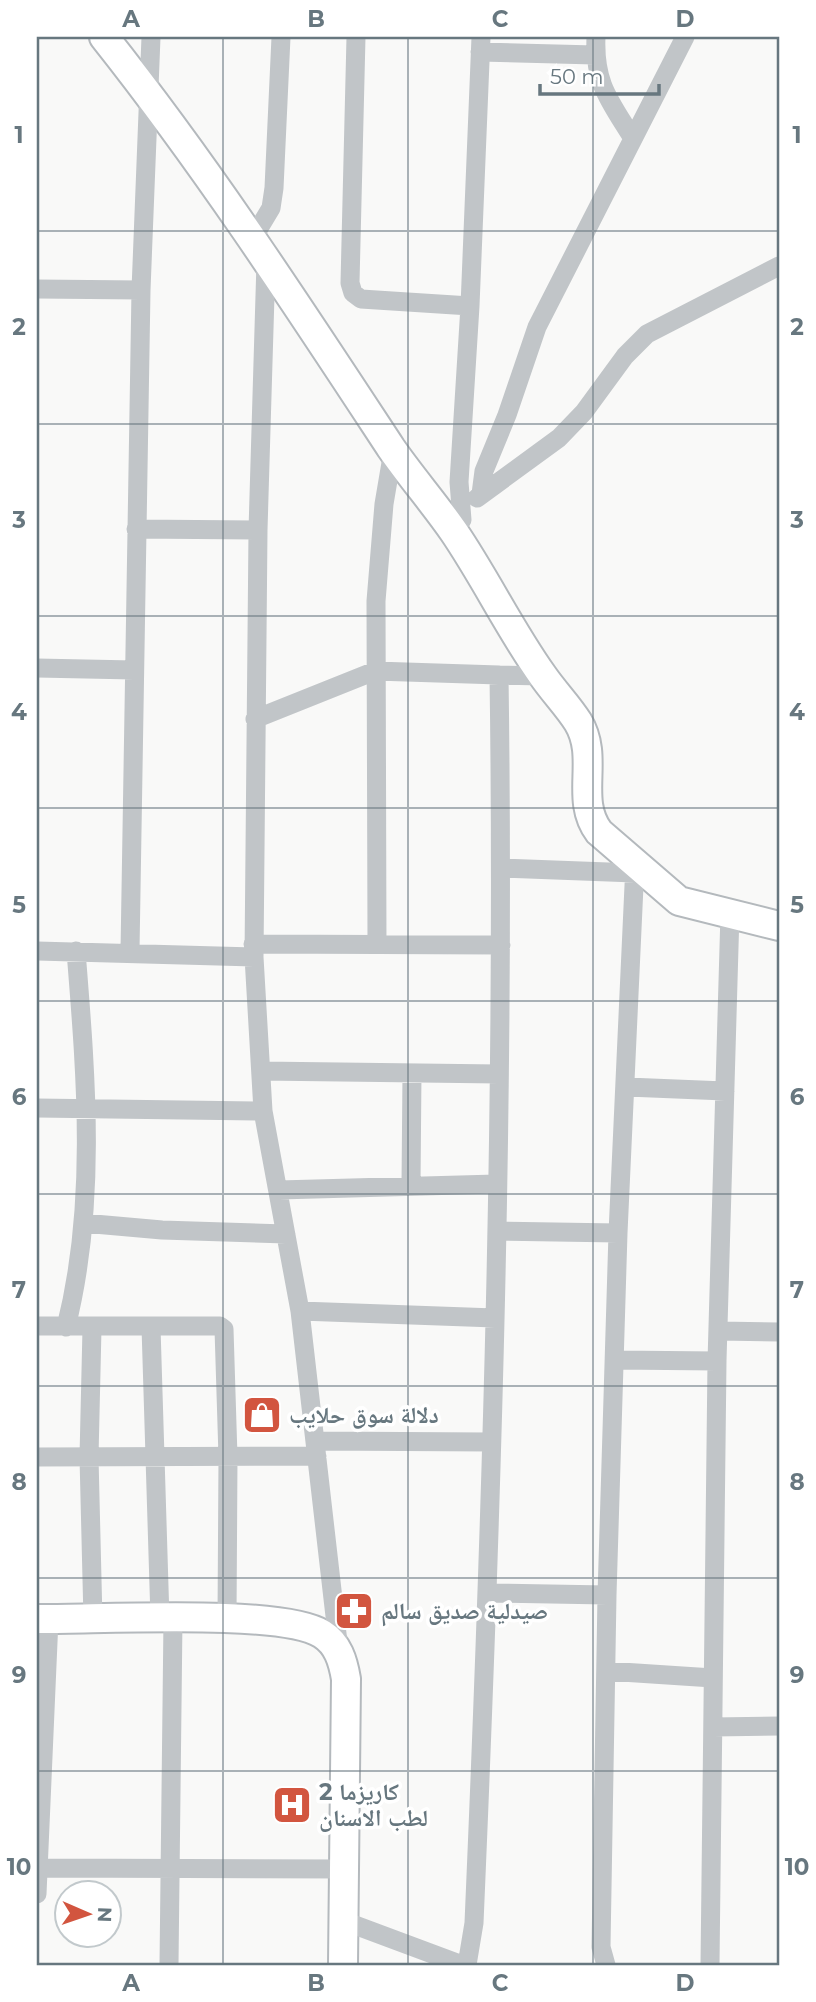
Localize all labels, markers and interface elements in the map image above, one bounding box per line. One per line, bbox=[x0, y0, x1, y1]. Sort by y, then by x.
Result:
text: A bbox=[121, 5, 140, 33]
text: B bbox=[307, 5, 325, 33]
text: C bbox=[492, 5, 509, 33]
text: D bbox=[676, 5, 695, 33]
scale bar bbox=[540, 52, 658, 96]
text: 50 m bbox=[550, 64, 604, 89]
text: 1 bbox=[14, 121, 24, 149]
text: 1 bbox=[792, 121, 802, 149]
text: 2 bbox=[12, 313, 26, 341]
text: 2 bbox=[790, 313, 804, 341]
text: 3 bbox=[11, 506, 26, 534]
text: 3 bbox=[789, 506, 804, 534]
text: 4 bbox=[11, 698, 27, 726]
text: 4 bbox=[789, 698, 805, 726]
text: 5 bbox=[12, 891, 26, 919]
text: 5 bbox=[790, 891, 804, 919]
text: 6 bbox=[12, 1083, 27, 1111]
text: 6 bbox=[790, 1083, 805, 1111]
text: 7 bbox=[12, 1276, 26, 1304]
text: 7 bbox=[790, 1276, 804, 1304]
shop icon: دلالة سوق حلايب bbox=[241, 1394, 283, 1436]
place label: دلالة سوق حلايب bbox=[289, 1401, 439, 1429]
text: 8 bbox=[11, 1468, 27, 1496]
text: 8 bbox=[789, 1468, 805, 1496]
pharmacy icon: صيدلية صديق سالم bbox=[333, 1590, 375, 1632]
place label: صيدلية صديق سالم bbox=[381, 1597, 548, 1627]
text: 9 bbox=[12, 1661, 26, 1689]
text: 9 bbox=[790, 1661, 804, 1689]
place label: كاريزما 2 لطب الاسنان bbox=[319, 1778, 428, 1832]
hospital icon: كاريزما 2 لطب الاسنان bbox=[271, 1784, 313, 1826]
text: 10 bbox=[7, 1853, 31, 1881]
text: 10 bbox=[785, 1853, 809, 1881]
north arrow bbox=[52, 1880, 122, 1950]
text: N bbox=[93, 1906, 116, 1923]
text: A bbox=[121, 1969, 140, 1997]
text: B bbox=[307, 1969, 325, 1997]
text: C bbox=[492, 1969, 509, 1997]
text: D bbox=[676, 1969, 695, 1997]

